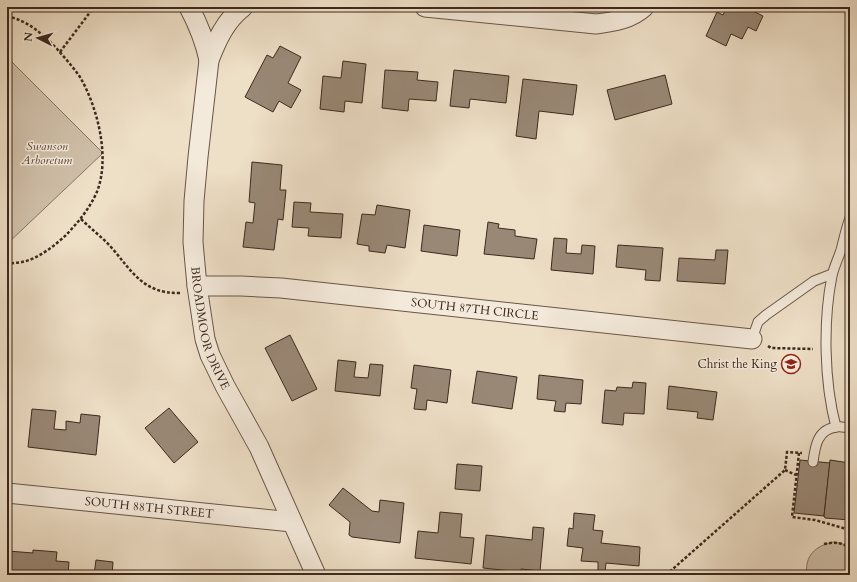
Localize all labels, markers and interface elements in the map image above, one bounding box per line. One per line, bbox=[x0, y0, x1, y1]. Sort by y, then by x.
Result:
north arrow bbox=[18, 18, 58, 58]
text: N bbox=[21, 31, 37, 43]
park label: Swanson Arboretum bbox=[21, 138, 72, 168]
street label: BROADMOOR DRIVE bbox=[187, 266, 234, 392]
street label: SOUTH 87TH CIRCLE bbox=[410, 294, 539, 324]
school or university icon: Christ the King bbox=[780, 353, 802, 375]
place label: Christ the King bbox=[698, 356, 777, 372]
street label: SOUTH 88TH STREET bbox=[84, 493, 215, 522]

